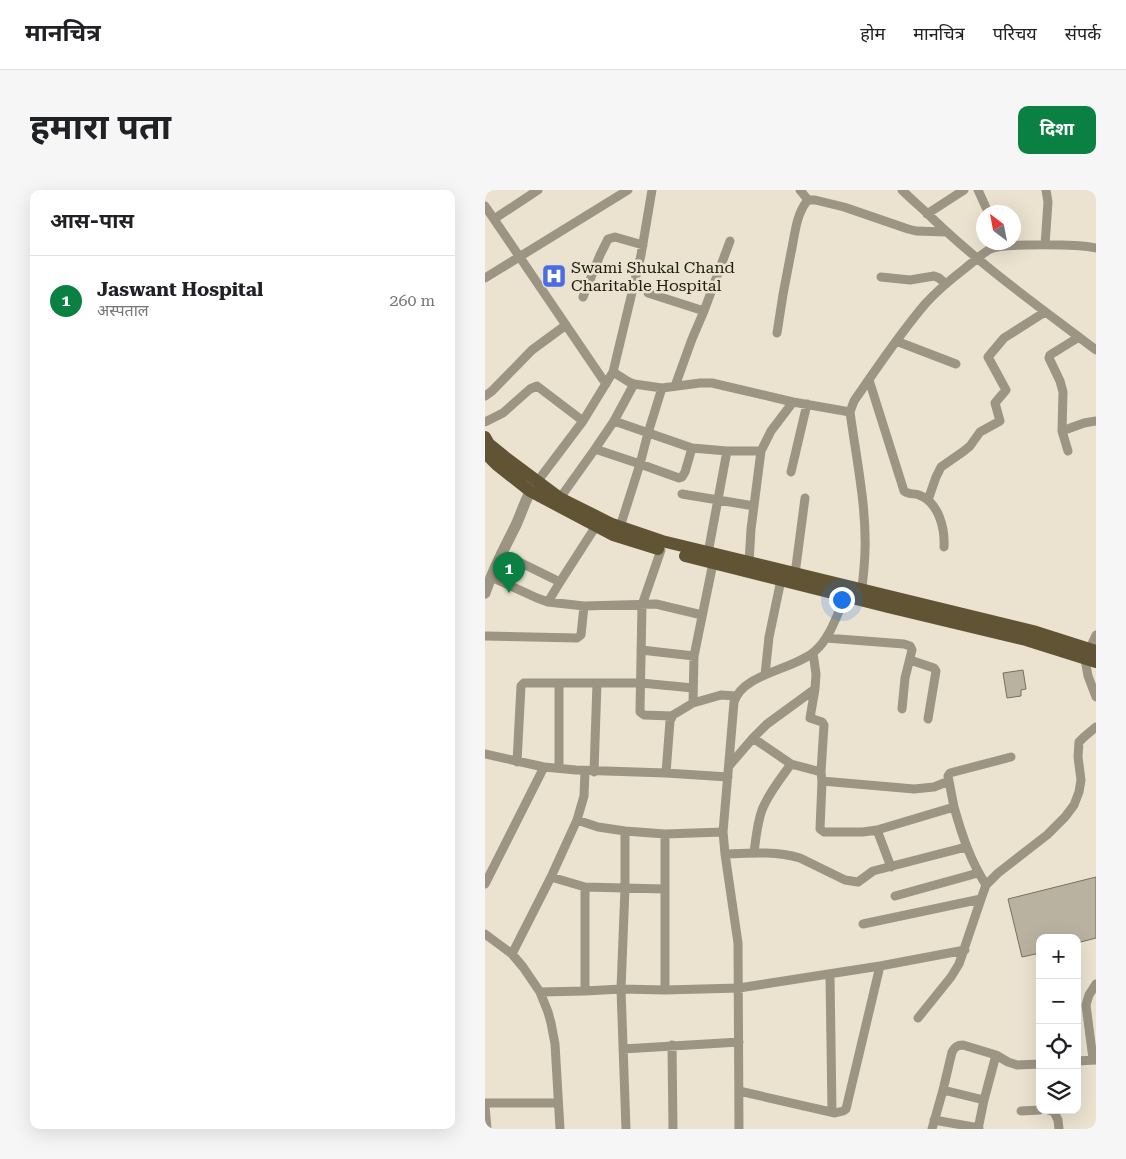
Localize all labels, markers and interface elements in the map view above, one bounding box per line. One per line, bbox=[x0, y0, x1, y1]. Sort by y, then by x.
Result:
text: मानचित्र bbox=[25, 19, 101, 47]
text: होम bbox=[860, 23, 885, 44]
text: मानचित्र bbox=[913, 23, 965, 44]
text: परिचय bbox=[993, 23, 1037, 44]
text: संपर्क bbox=[1065, 23, 1101, 44]
button: दिशा bbox=[1018, 106, 1096, 154]
text: हमारा पता bbox=[30, 107, 171, 148]
north arrow bbox=[976, 205, 1021, 250]
text: आस-पास bbox=[50, 209, 134, 233]
place label: Swami Shukal Chand Charitable Hospital bbox=[571, 258, 735, 295]
hospital icon: Swami Shukal Chand Charitable Hospital bbox=[541, 263, 567, 289]
text: Jaswant Hospital bbox=[97, 278, 263, 301]
text: 1 bbox=[62, 291, 70, 310]
text: 260 m bbox=[389, 291, 435, 310]
text: अस्पताल bbox=[97, 301, 149, 320]
pin: 1 bbox=[493, 552, 525, 593]
your location bbox=[829, 587, 855, 613]
map controls bbox=[1036, 934, 1081, 1114]
button: + bbox=[1036, 934, 1081, 979]
button: − bbox=[1036, 979, 1081, 1024]
button: locate bbox=[1036, 1024, 1081, 1069]
button: layers bbox=[1036, 1069, 1081, 1114]

